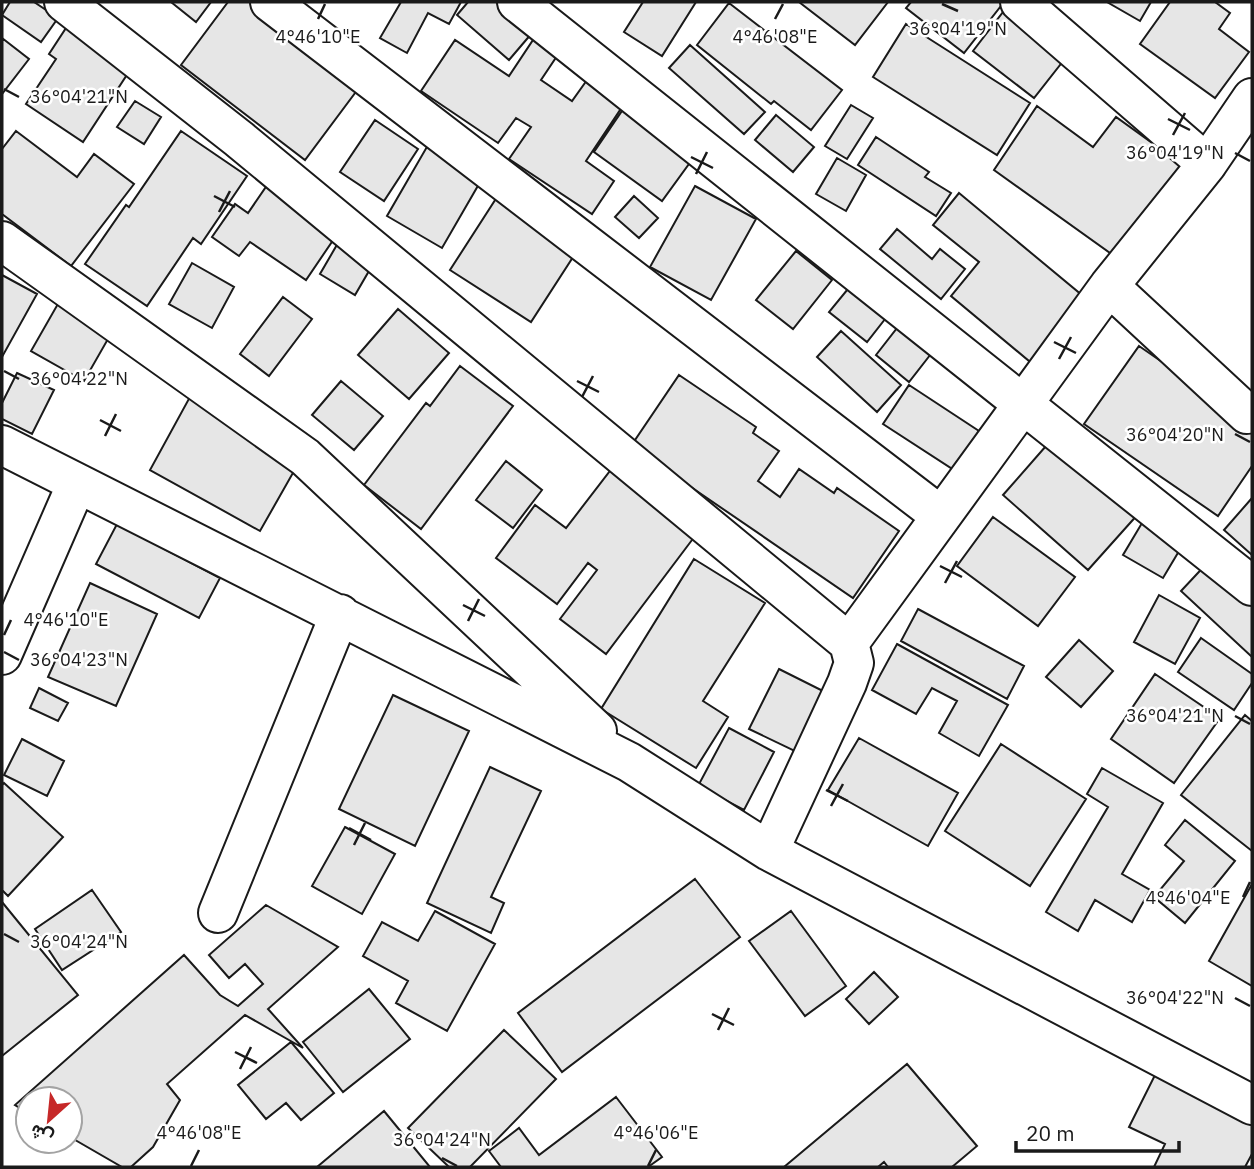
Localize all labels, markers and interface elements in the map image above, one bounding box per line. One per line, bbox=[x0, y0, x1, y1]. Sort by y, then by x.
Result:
text: 36°04'19"N bbox=[909, 17, 1007, 40]
text: 4°46'10"E bbox=[276, 25, 360, 48]
text: 4°46'08"E bbox=[733, 25, 817, 48]
text: 36°04'21"N bbox=[30, 85, 128, 108]
text: 36°04'19"N bbox=[1126, 141, 1224, 164]
text: 36°04'22"N bbox=[30, 367, 128, 390]
text: 36°04'20"N bbox=[1126, 423, 1224, 446]
text: 4°46'10"E bbox=[24, 608, 108, 631]
text: 36°04'23"N bbox=[30, 648, 128, 671]
text: 36°04'21"N bbox=[1126, 704, 1224, 727]
text: 4°46'04"E bbox=[1146, 886, 1230, 909]
text: 36°04'24"N bbox=[30, 930, 128, 953]
text: 36°04'22"N bbox=[1126, 986, 1224, 1009]
north arrow bbox=[14, 1085, 84, 1155]
scale bar bbox=[1016, 1110, 1179, 1154]
text: ش bbox=[26, 1119, 57, 1151]
text: 20 m bbox=[1026, 1119, 1075, 1147]
text: 4°46'08"E bbox=[157, 1121, 241, 1144]
text: 4°46'06"E bbox=[614, 1121, 698, 1144]
text: 36°04'24"N bbox=[393, 1128, 491, 1151]

